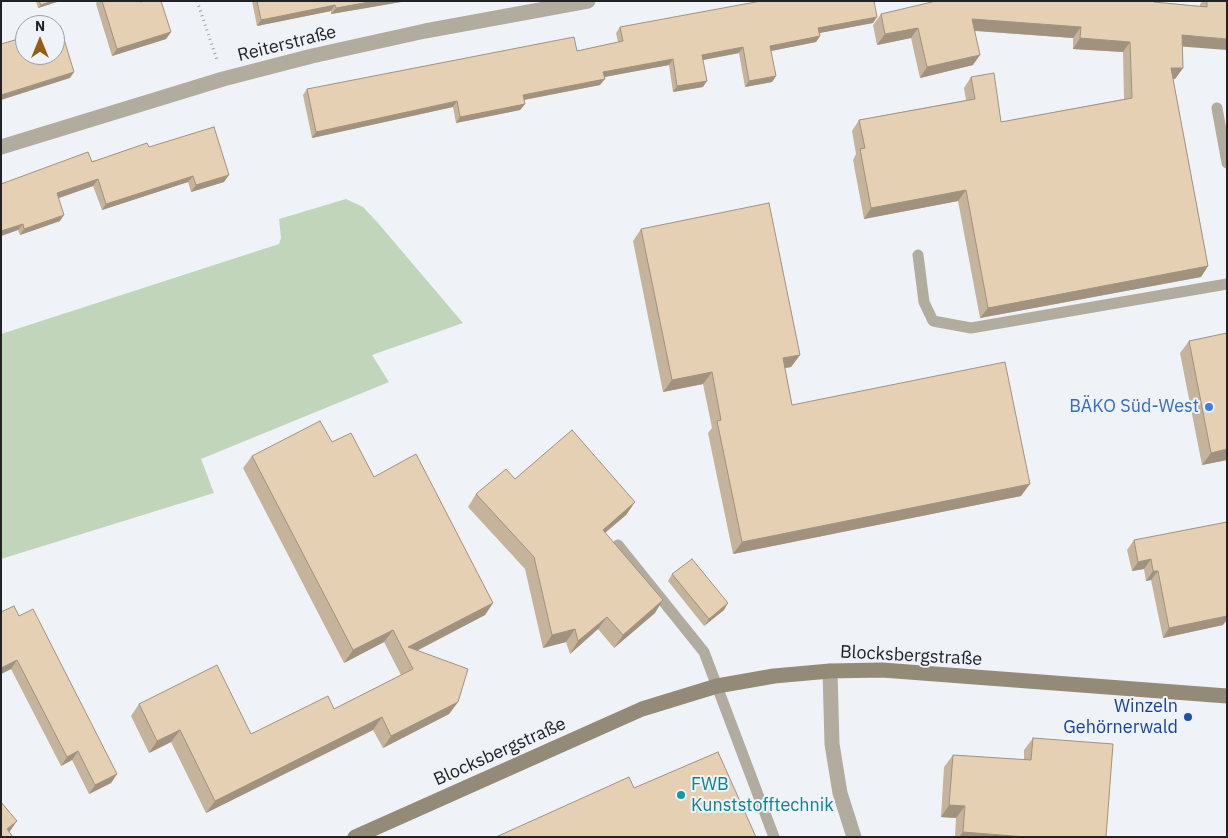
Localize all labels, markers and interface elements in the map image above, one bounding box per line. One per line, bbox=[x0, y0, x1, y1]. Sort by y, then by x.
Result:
north arrow bbox=[15, 15, 65, 65]
text: N bbox=[35, 17, 45, 35]
street label: Reiterstraße bbox=[235, 21, 339, 67]
place label: BÄKO Süd-West bbox=[1069, 396, 1199, 418]
marker: BÄKO Süd-West bbox=[1203, 401, 1215, 413]
street label: Blocksbergstraße bbox=[839, 641, 983, 671]
place label: Winzeln Gehörnerwald bbox=[1063, 696, 1178, 739]
marker: Winzeln Gehörnerwald bbox=[1182, 711, 1194, 723]
street label: Blocksbergstraße bbox=[431, 713, 569, 791]
place label: FWB Kunststofftechnik bbox=[691, 774, 834, 816]
marker: FWB Kunststofftechnik bbox=[675, 789, 687, 801]

